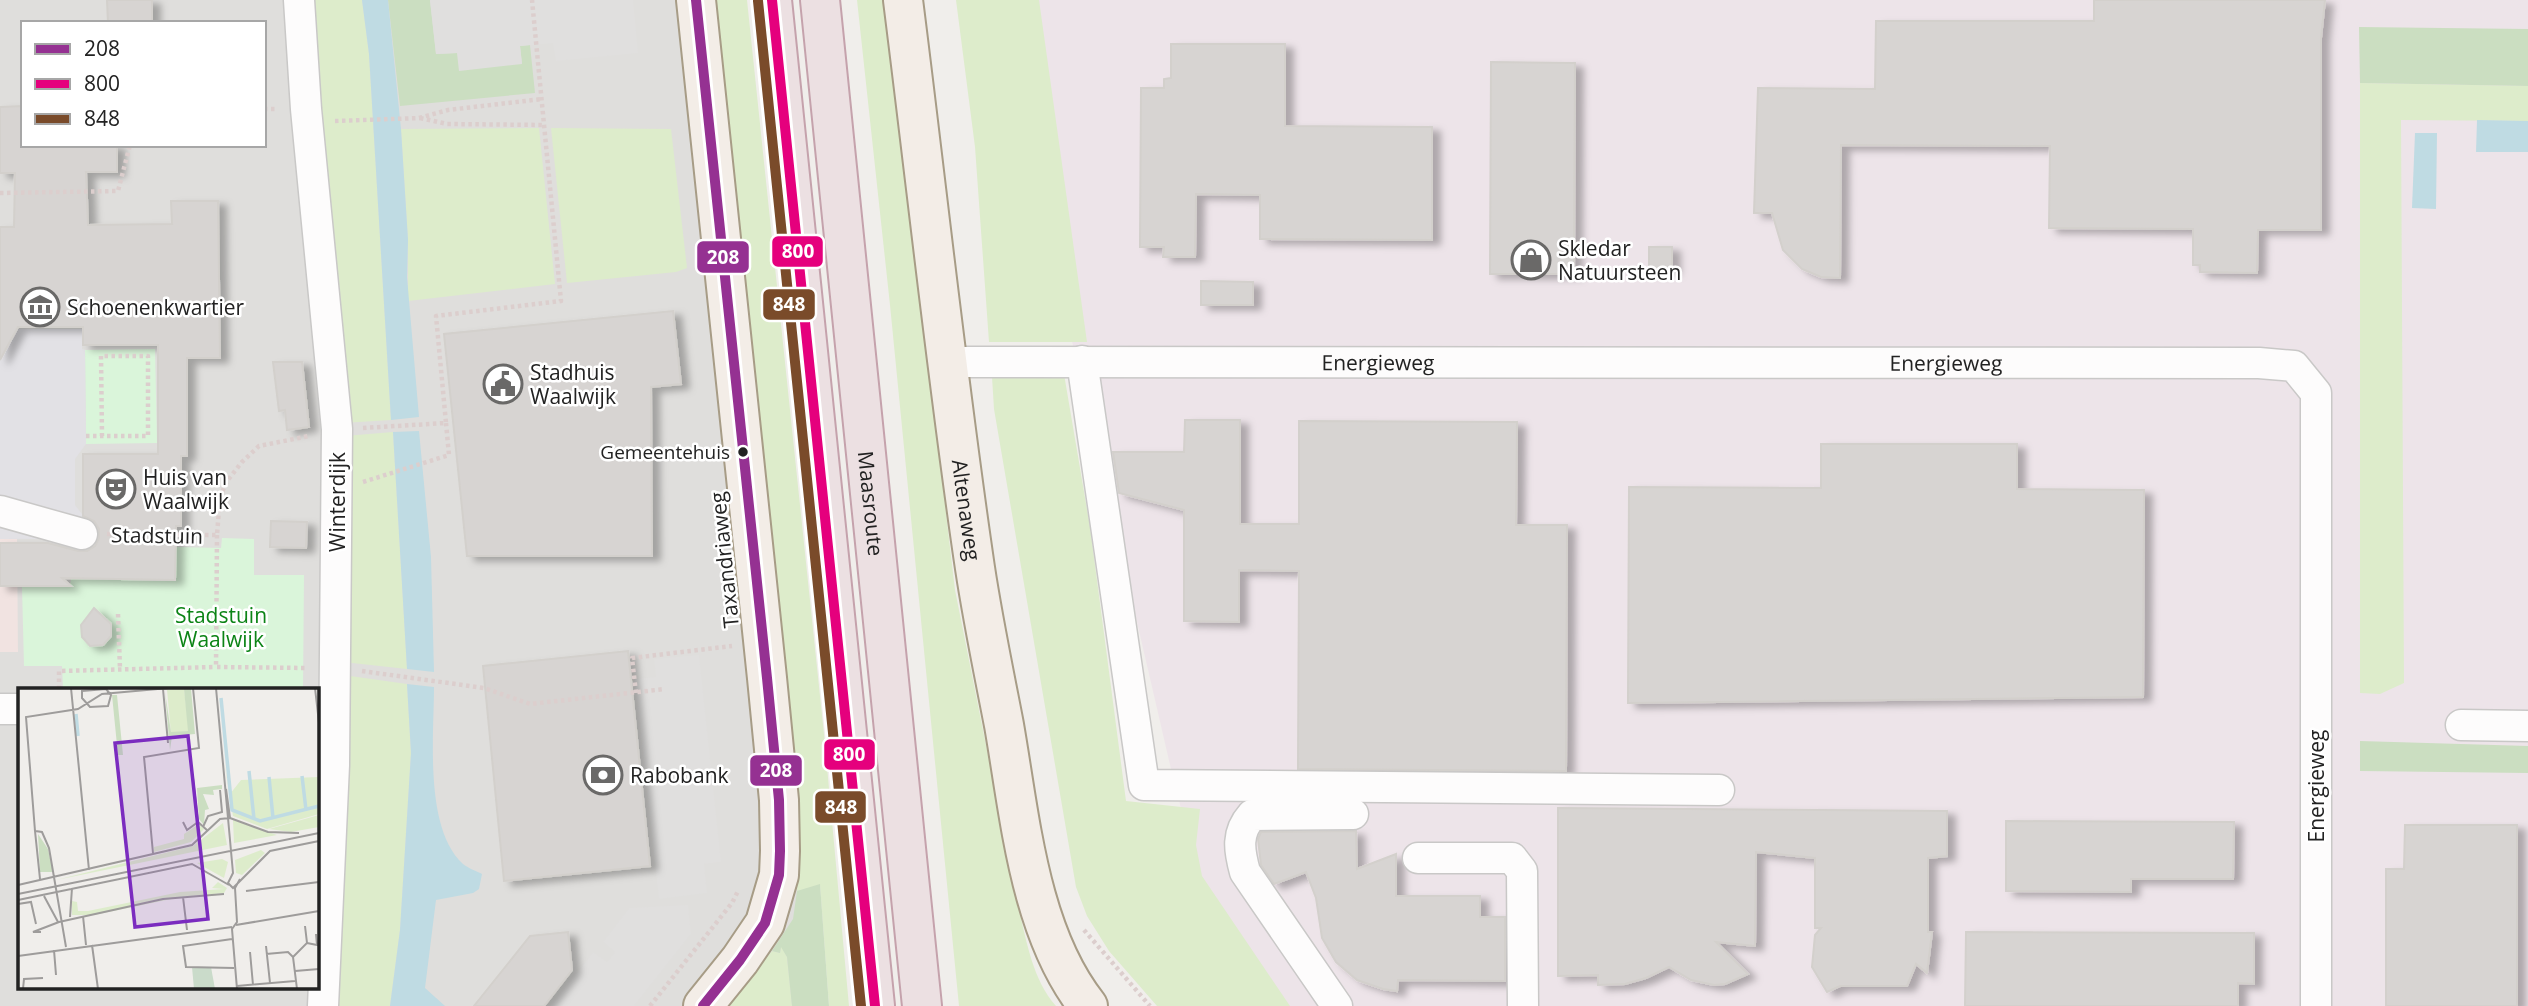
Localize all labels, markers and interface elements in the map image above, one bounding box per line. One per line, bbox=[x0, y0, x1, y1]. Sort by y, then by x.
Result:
legend bbox=[21, 21, 266, 147]
text: 208 bbox=[84, 34, 120, 62]
text: 800 bbox=[84, 69, 120, 97]
text: 848 bbox=[84, 104, 120, 132]
place label: Skledar Natuursteen bbox=[1558, 234, 1681, 286]
line badge: 800 bbox=[771, 235, 824, 268]
text: 800 bbox=[782, 238, 814, 264]
shop icon: Skledar Natuursteen bbox=[1510, 239, 1552, 281]
line badge: 208 bbox=[696, 240, 750, 274]
text: 208 bbox=[707, 244, 739, 270]
museum icon: Schoenenkwartier bbox=[19, 286, 61, 328]
line badge: 848 bbox=[762, 288, 816, 321]
text: 848 bbox=[773, 291, 805, 317]
place label: Schoenenkwartier bbox=[67, 293, 245, 321]
street label: Energieweg bbox=[1322, 348, 1434, 376]
street label: Energieweg bbox=[1890, 349, 2002, 377]
place label: Stadhuis Waalwijk bbox=[530, 358, 616, 410]
public building icon: Stadhuis Waalwijk bbox=[482, 363, 524, 405]
place label: Gemeentehuis bbox=[600, 439, 730, 465]
marker: Gemeentehuis bbox=[736, 445, 750, 459]
street label: Maasroute bbox=[852, 449, 890, 557]
street label: Winterdijk bbox=[323, 452, 351, 552]
street label: Altenaweg bbox=[946, 458, 988, 563]
place label: Huis van Waalwijk bbox=[143, 463, 229, 515]
theatre icon: Huis van Waalwijk bbox=[95, 468, 137, 510]
street label: Taxandriaweg bbox=[703, 491, 745, 629]
street label: Stadstuin bbox=[111, 520, 203, 550]
park label: Stadstuin Waalwijk bbox=[175, 601, 267, 653]
inset map bbox=[18, 688, 318, 988]
street label: Energieweg bbox=[2302, 730, 2330, 842]
line badge: 800 bbox=[823, 738, 876, 771]
text: 800 bbox=[833, 741, 865, 767]
bank icon: Rabobank bbox=[582, 754, 624, 796]
line badge: 208 bbox=[749, 754, 803, 787]
text: 208 bbox=[760, 757, 792, 783]
place label: Rabobank bbox=[630, 761, 729, 789]
line badge: 848 bbox=[814, 790, 867, 824]
text: 848 bbox=[825, 794, 857, 820]

